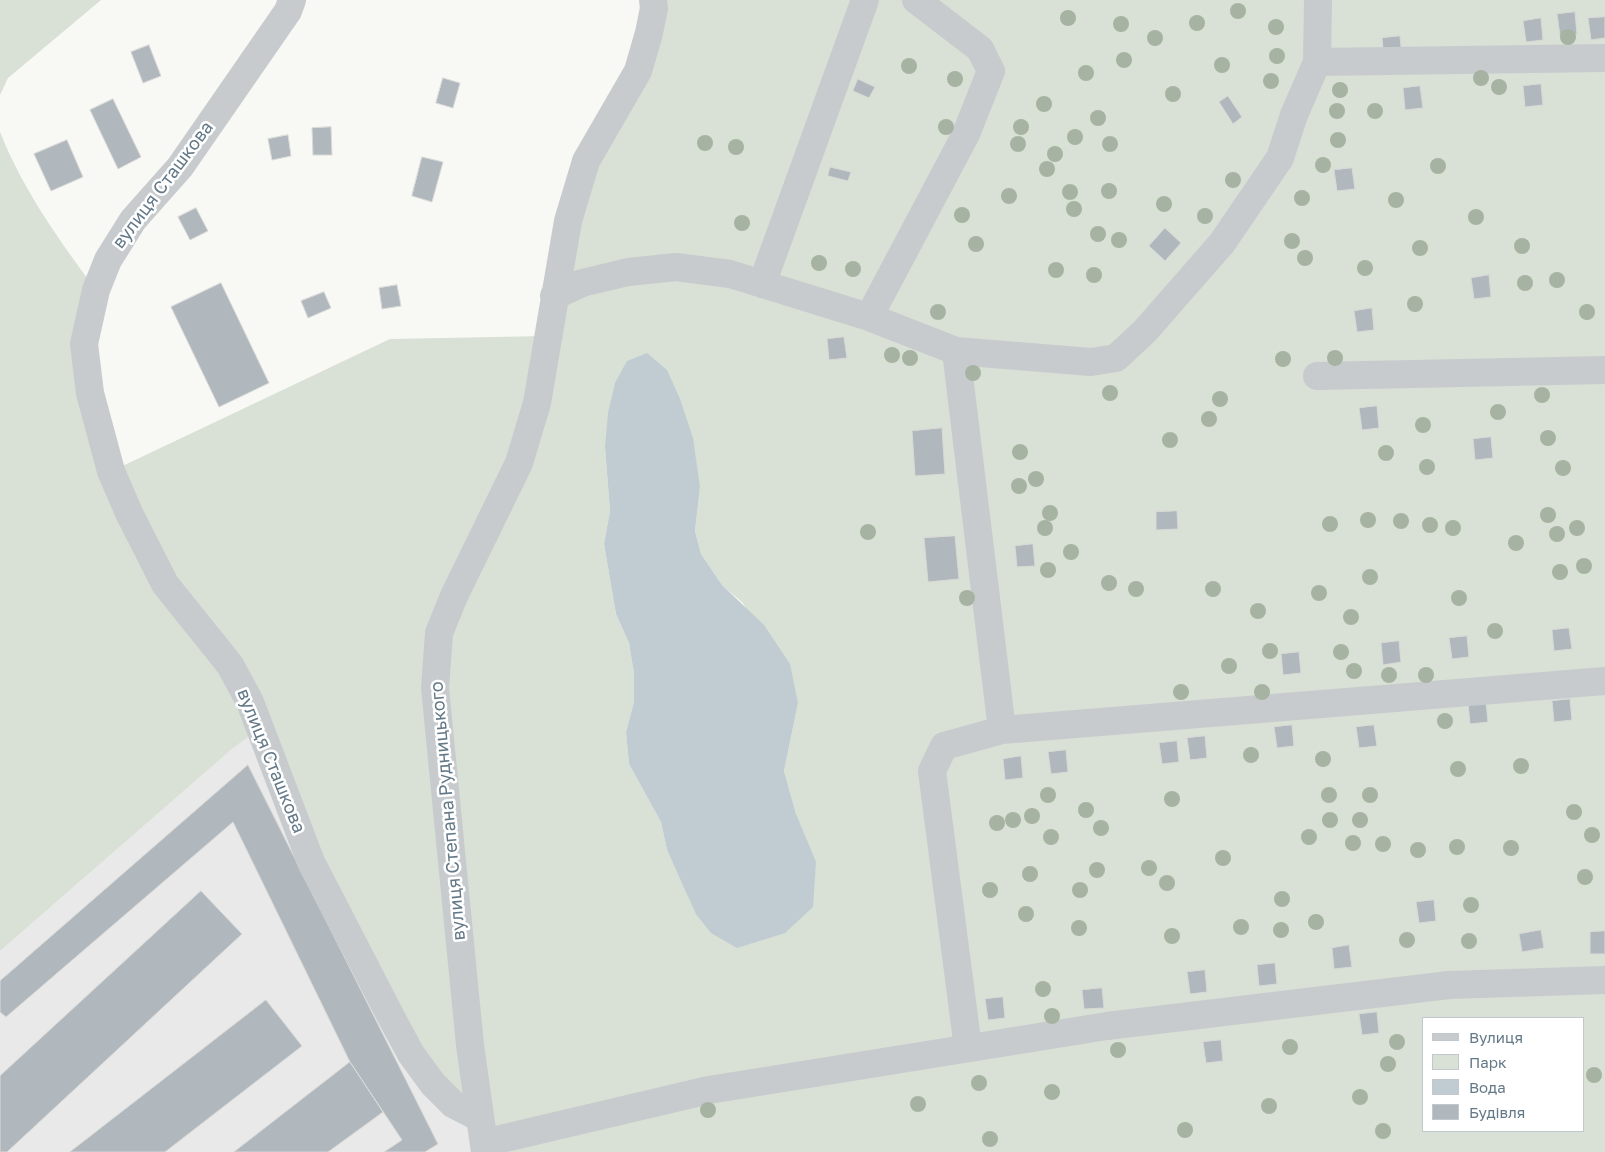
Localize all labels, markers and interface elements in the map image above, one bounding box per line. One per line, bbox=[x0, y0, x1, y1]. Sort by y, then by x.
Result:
street label: вулиця Сташкова bbox=[108, 117, 218, 253]
street label: вулиця Степана Рудницького bbox=[426, 681, 470, 941]
street label: вулиця Сташкова bbox=[232, 686, 310, 836]
legend bbox=[1422, 1017, 1585, 1132]
text: Вулиця bbox=[1469, 1028, 1523, 1046]
text: Парк bbox=[1469, 1053, 1507, 1071]
text: Вода bbox=[1469, 1078, 1506, 1096]
text: Будівля bbox=[1469, 1103, 1525, 1121]

